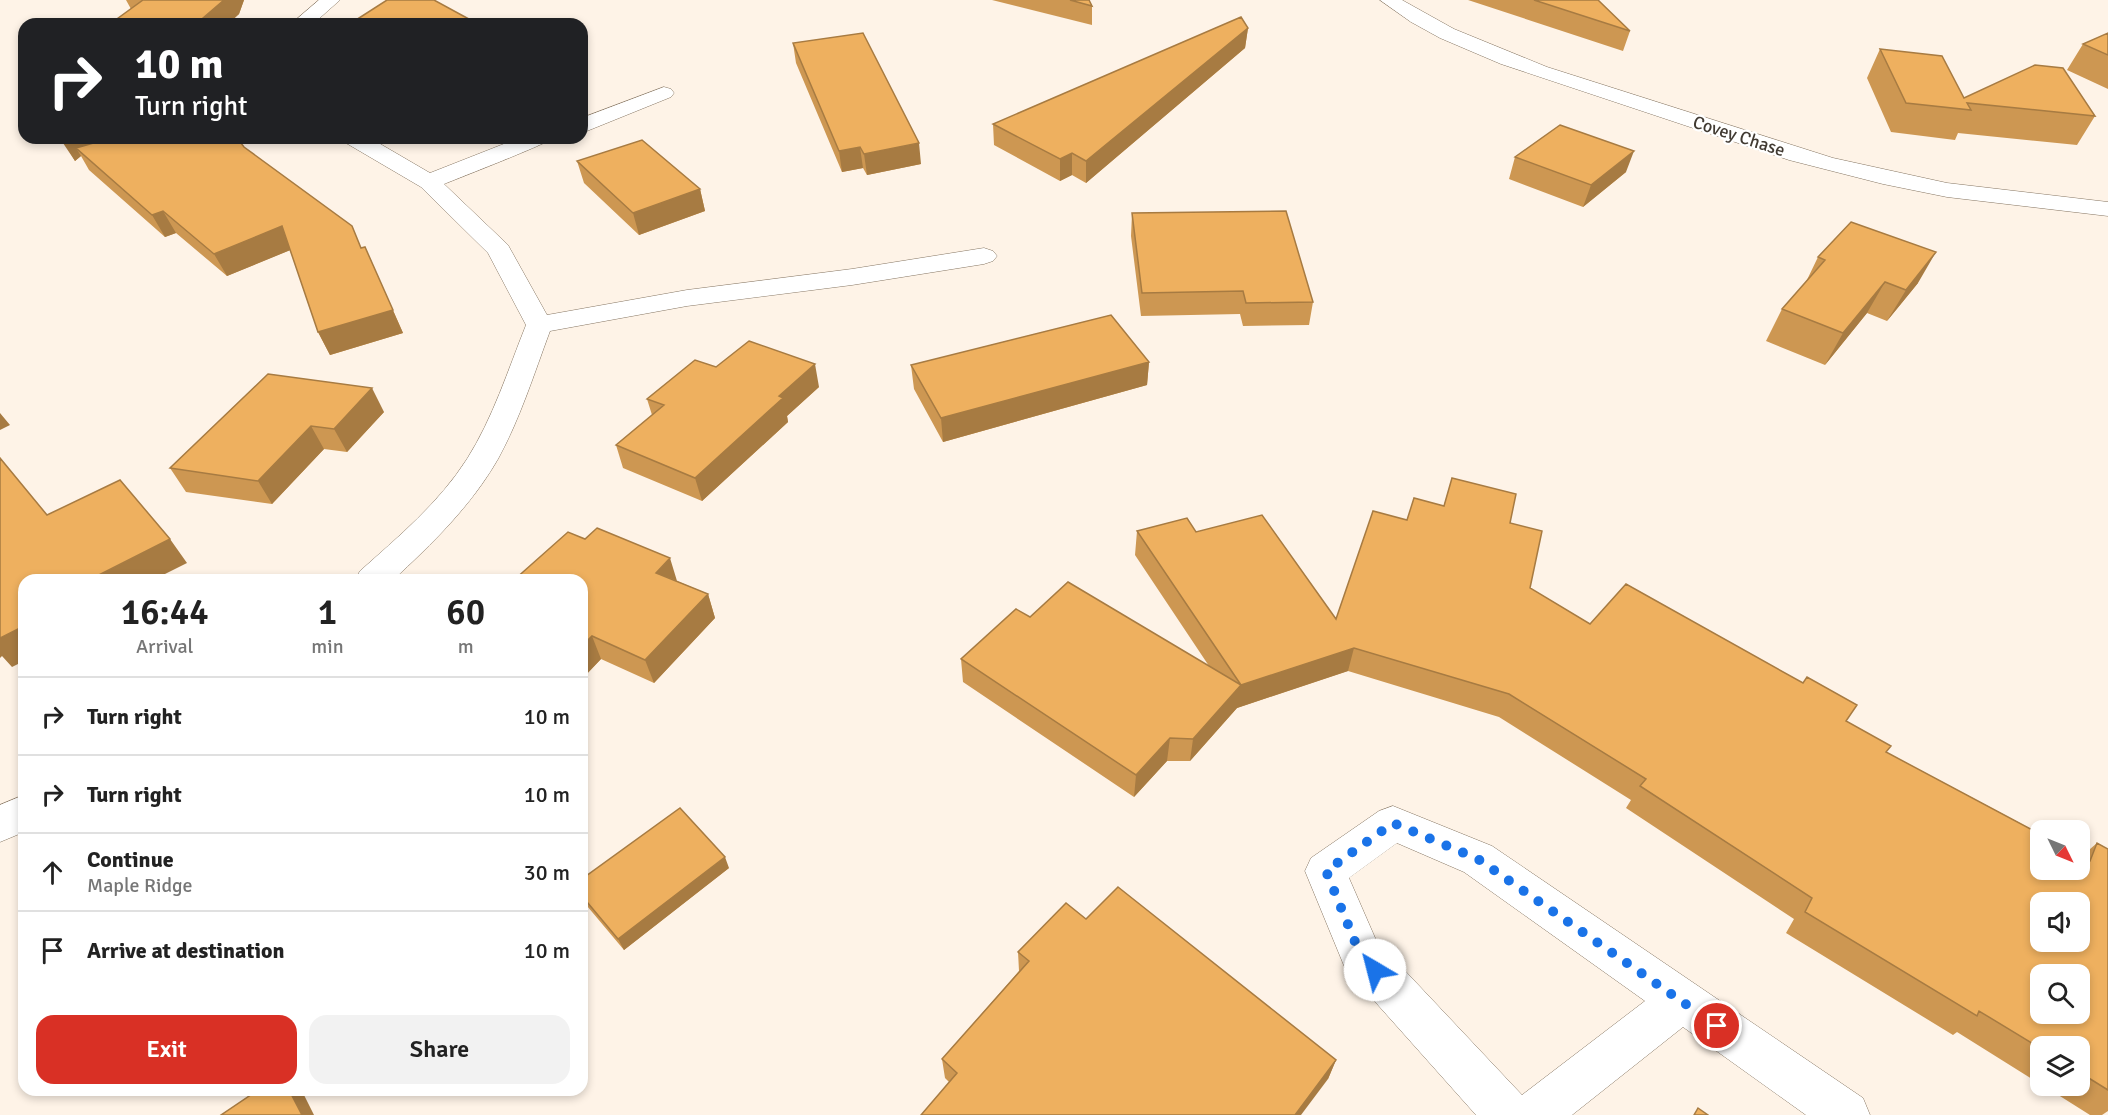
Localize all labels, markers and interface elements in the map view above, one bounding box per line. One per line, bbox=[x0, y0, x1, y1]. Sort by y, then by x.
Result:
text: 10 m bbox=[135, 39, 224, 90]
icon: right bbox=[36, 42, 114, 120]
text: Turn right bbox=[135, 90, 248, 123]
street label: Covey Chase bbox=[1690, 111, 1788, 161]
text: 16:44 bbox=[121, 590, 209, 635]
text: 1 bbox=[318, 590, 337, 635]
text: 60 bbox=[446, 590, 485, 635]
text: Arrival bbox=[136, 634, 193, 659]
text: min bbox=[311, 634, 344, 659]
text: m bbox=[458, 634, 474, 659]
icon: right bbox=[36, 700, 69, 733]
text: Turn right bbox=[87, 703, 182, 730]
text: 10 m bbox=[524, 703, 570, 730]
icon: right bbox=[36, 778, 69, 811]
text: Turn right bbox=[87, 781, 182, 808]
text: 10 m bbox=[524, 781, 570, 808]
north arrow bbox=[2030, 820, 2090, 880]
map controls bbox=[2030, 820, 2090, 1096]
text: Continue bbox=[87, 846, 174, 873]
icon: ahead bbox=[36, 856, 69, 889]
text: 30 m bbox=[524, 859, 570, 886]
text: Maple Ridge bbox=[87, 873, 193, 898]
button: sound bbox=[2030, 892, 2090, 952]
icon: arrive bbox=[36, 934, 69, 967]
text: Arrive at destination bbox=[87, 937, 284, 964]
text: 10 m bbox=[524, 937, 570, 964]
position arrow bbox=[1343, 938, 1407, 1002]
button: search bbox=[2030, 964, 2090, 1024]
pin bbox=[1691, 1000, 1742, 1051]
icon: arrive bbox=[1700, 1009, 1733, 1042]
button: Exit bbox=[36, 1015, 297, 1084]
button: Share bbox=[309, 1015, 570, 1084]
button: layers bbox=[2030, 1036, 2090, 1096]

